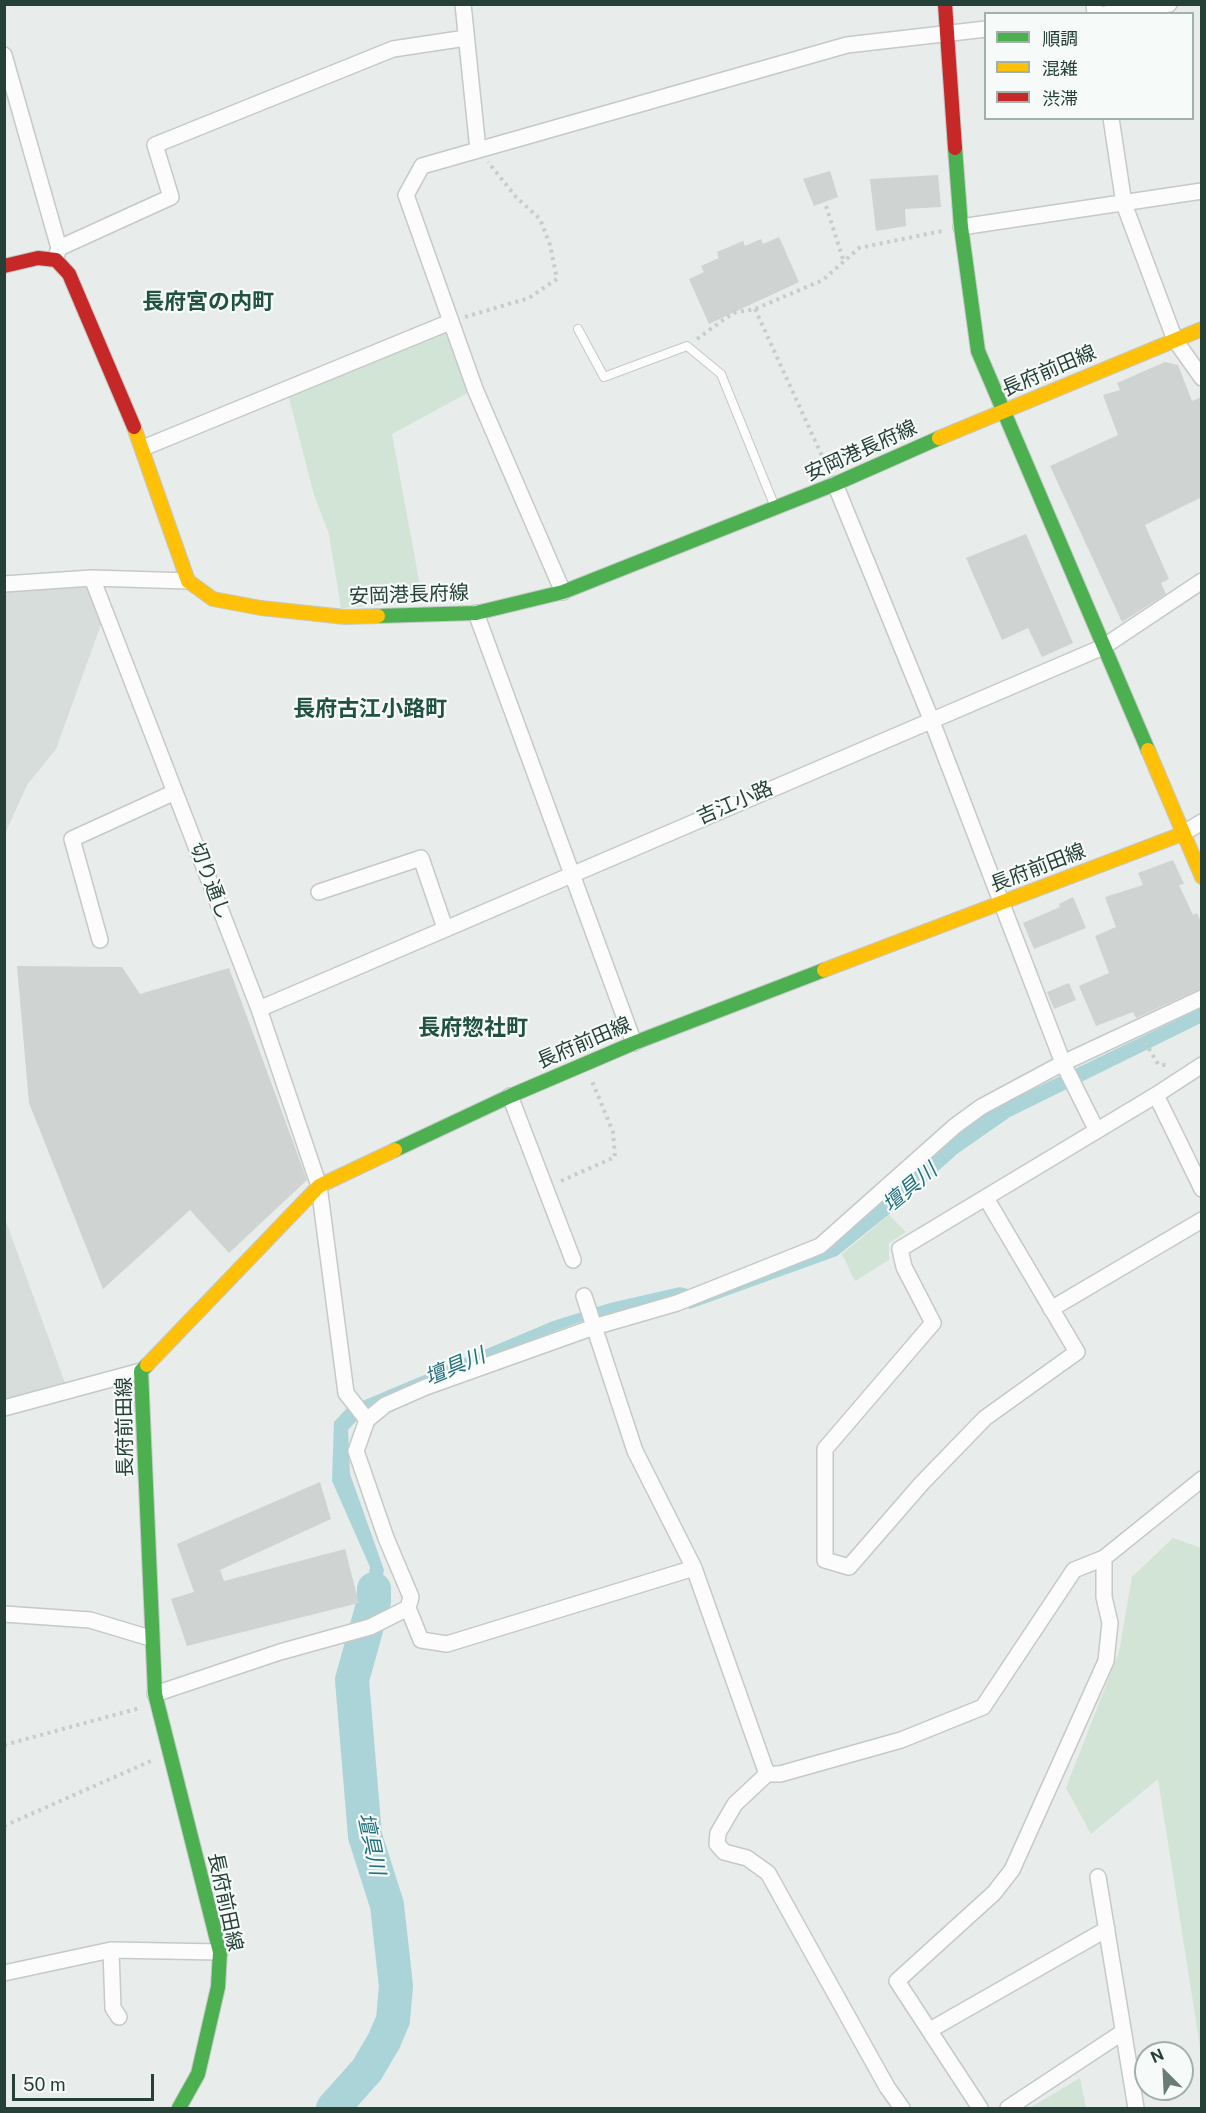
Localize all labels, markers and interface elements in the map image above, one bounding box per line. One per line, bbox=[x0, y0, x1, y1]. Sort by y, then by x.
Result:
legend bbox=[984, 12, 1194, 120]
text: 順調 bbox=[1042, 28, 1078, 49]
text: 混雑 bbox=[1042, 58, 1078, 79]
text: 渋滞 bbox=[1042, 88, 1078, 109]
district label: 長府宮の内町 bbox=[142, 289, 274, 315]
street label: 長府前田線 bbox=[998, 340, 1100, 402]
street label: 安岡港長府線 bbox=[801, 416, 921, 486]
street label: 安岡港長府線 bbox=[349, 581, 469, 609]
district label: 長府古江小路町 bbox=[293, 696, 447, 722]
street label: 吉江小路 bbox=[693, 776, 777, 830]
street label: 切り通し bbox=[184, 839, 236, 923]
street label: 長府前田線 bbox=[987, 839, 1089, 897]
street label: 長府前田線 bbox=[533, 1012, 635, 1074]
district label: 長府惣社町 bbox=[418, 1015, 528, 1041]
water label: 壇具川 bbox=[878, 1158, 942, 1218]
water label: 壇具川 bbox=[421, 1343, 489, 1391]
street label: 長府前田線 bbox=[112, 1377, 138, 1477]
water label: 壇具川 bbox=[352, 1811, 390, 1877]
street label: 長府前田線 bbox=[203, 1851, 247, 1953]
north arrow bbox=[1134, 2041, 1194, 2101]
text: N bbox=[1148, 2045, 1167, 2067]
scale bar bbox=[15, 2062, 158, 2100]
text: 50 m bbox=[23, 2074, 66, 2095]

